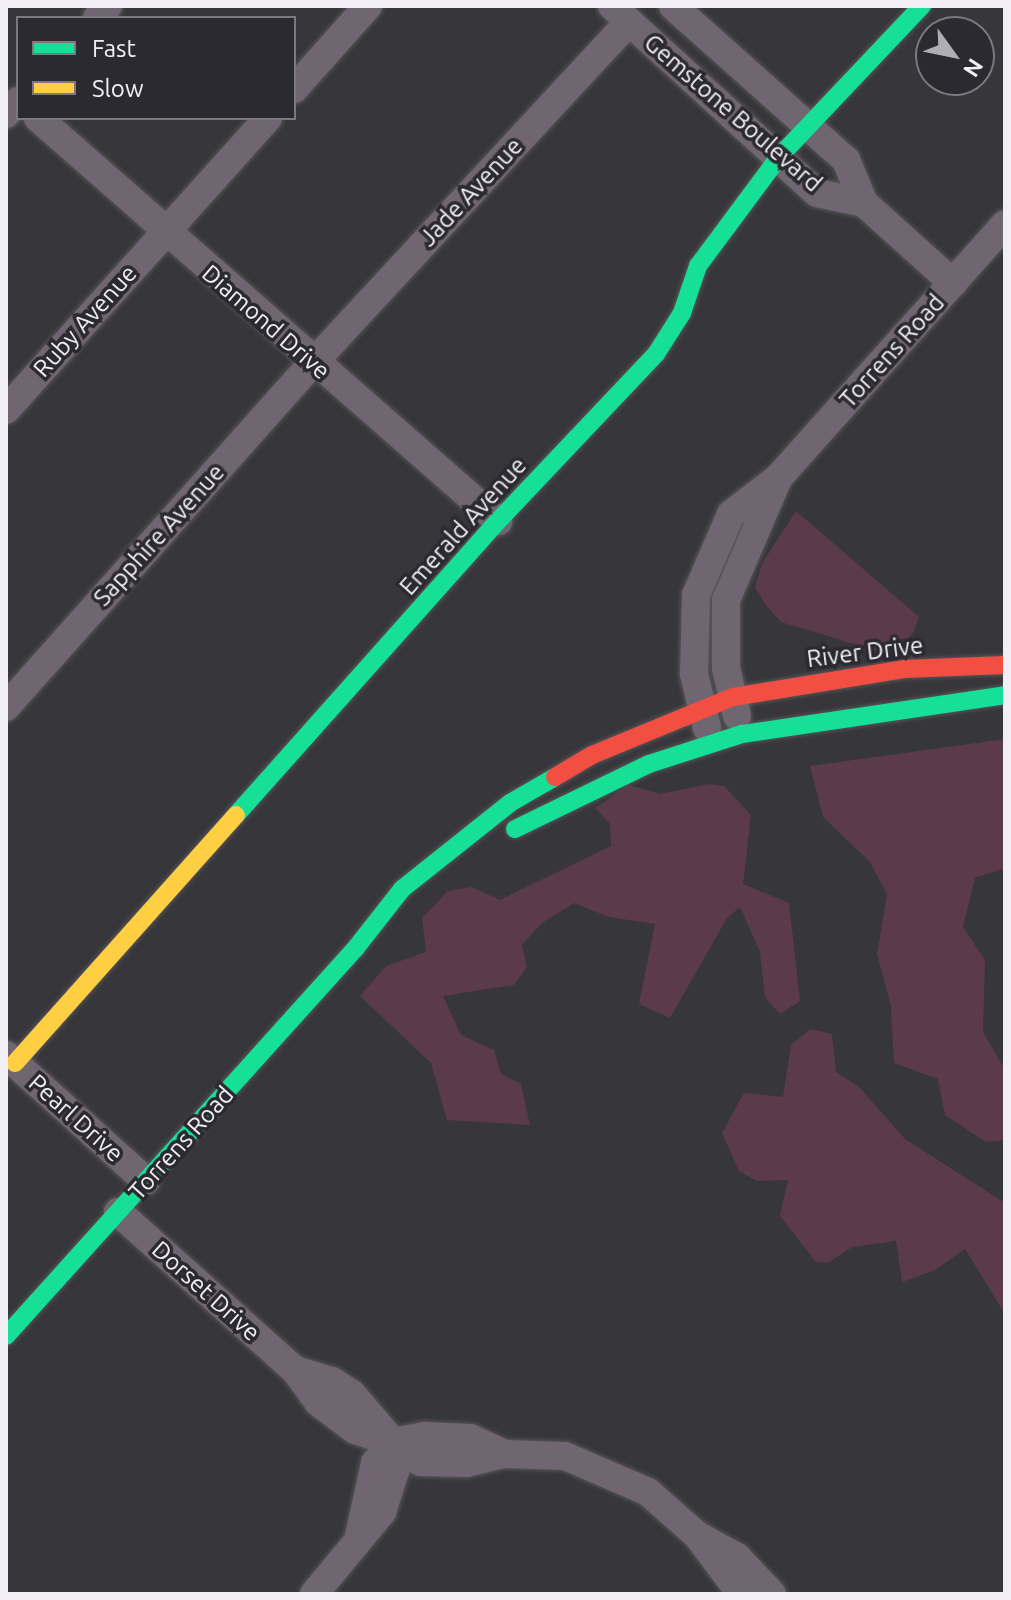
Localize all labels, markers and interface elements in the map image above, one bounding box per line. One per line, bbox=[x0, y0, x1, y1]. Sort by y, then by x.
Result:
legend bbox=[16, 16, 296, 120]
north arrow bbox=[915, 16, 995, 96]
street label: Gemstone Boulevard bbox=[638, 28, 828, 198]
text: Fast bbox=[92, 35, 136, 62]
text: N bbox=[959, 55, 989, 82]
text: Slow bbox=[92, 75, 144, 102]
street label: Jade Avenue bbox=[413, 132, 529, 252]
street label: Ruby Avenue bbox=[27, 259, 143, 383]
street label: Diamond Drive bbox=[196, 259, 336, 385]
street label: Torrens Road bbox=[834, 288, 950, 414]
street label: Emerald Avenue bbox=[394, 451, 532, 601]
street label: Sapphire Avenue bbox=[88, 458, 230, 612]
street label: River Drive bbox=[805, 631, 925, 673]
street label: Pearl Drive bbox=[23, 1068, 129, 1168]
street label: Torrens Road bbox=[123, 1080, 239, 1206]
street label: Dorset Drive bbox=[146, 1235, 266, 1347]

